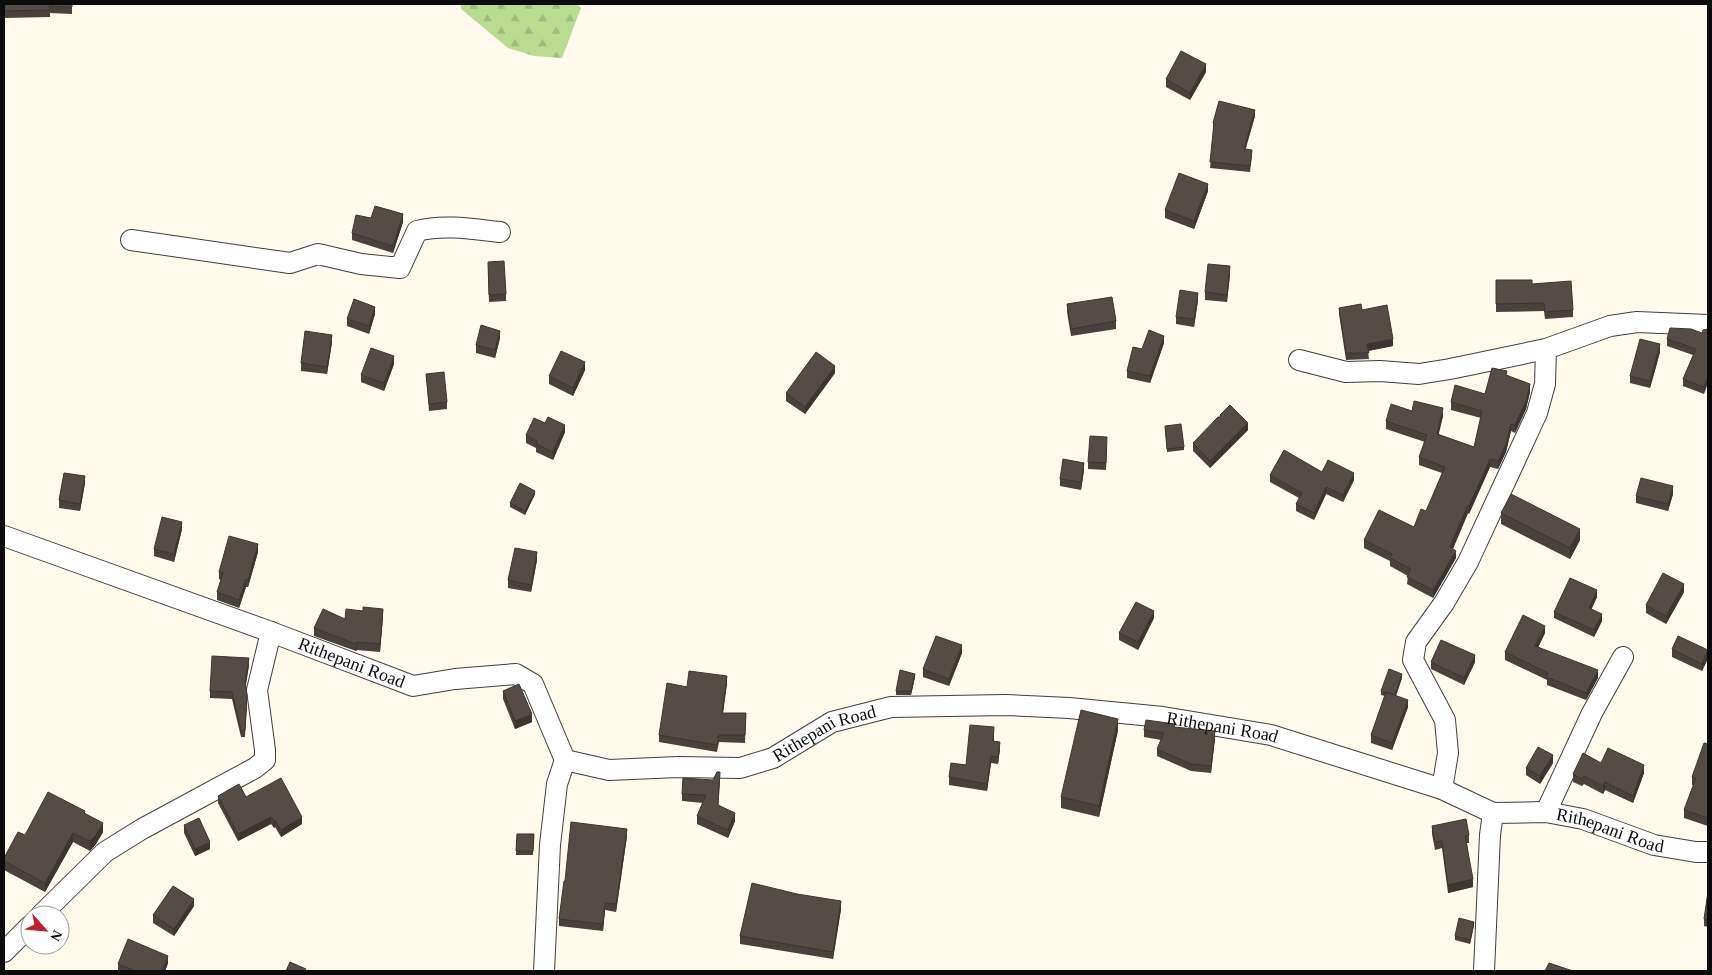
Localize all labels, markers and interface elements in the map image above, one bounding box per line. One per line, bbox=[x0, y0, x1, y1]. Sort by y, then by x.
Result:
street label: Rithepani Road bbox=[295, 633, 408, 692]
street label: Rithepani Road bbox=[769, 701, 878, 766]
street label: Rithepani Road bbox=[1165, 708, 1281, 747]
street label: Rithepani Road bbox=[1555, 804, 1666, 857]
north arrow bbox=[20, 905, 70, 955]
text: N bbox=[47, 928, 65, 944]

